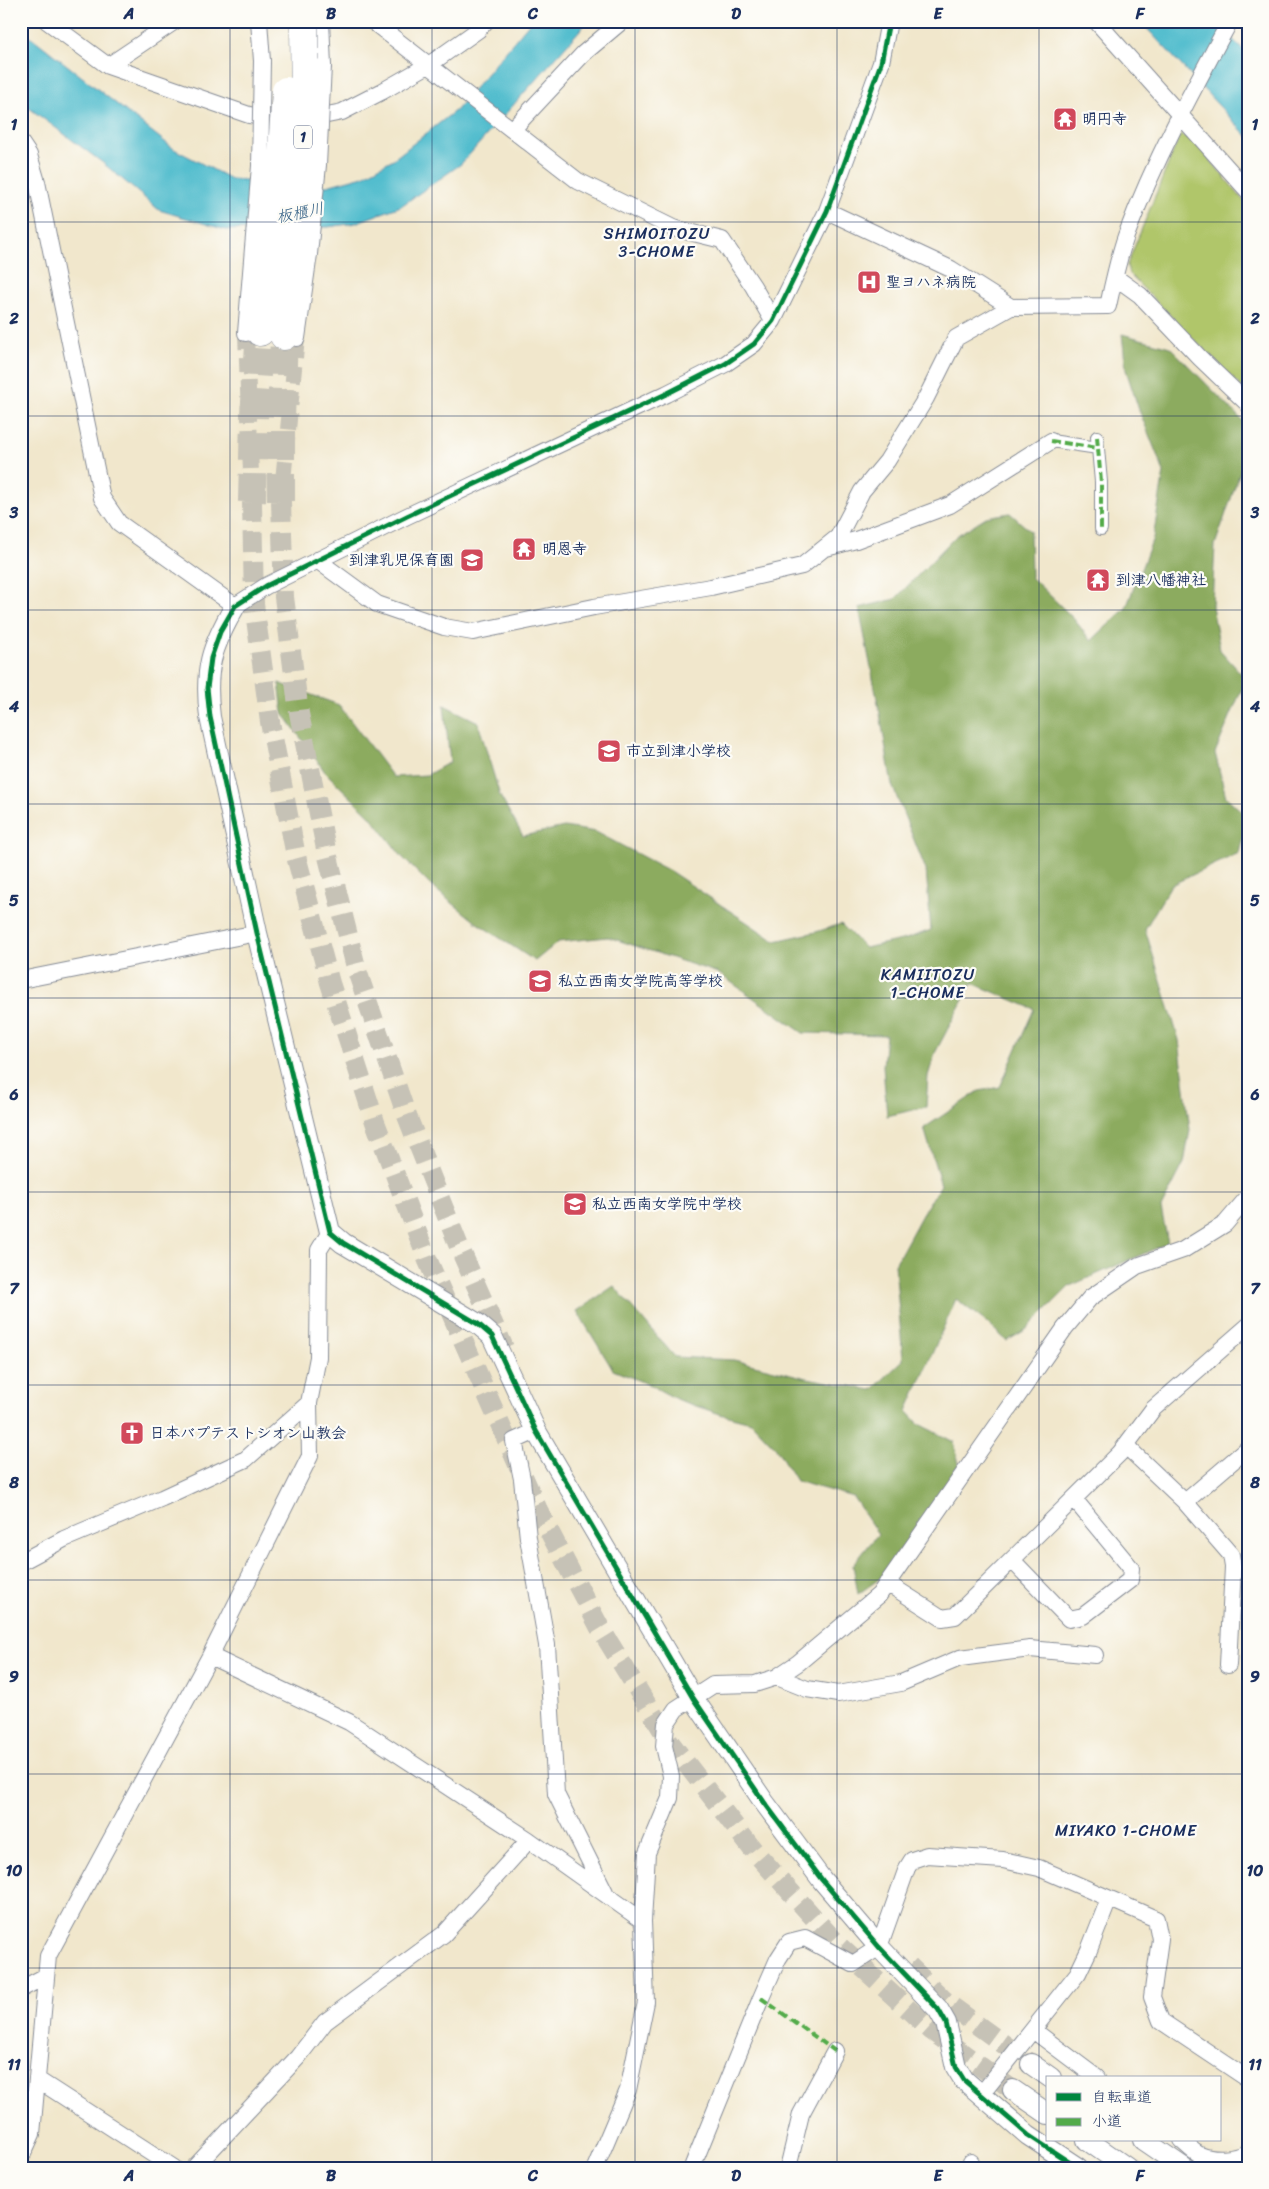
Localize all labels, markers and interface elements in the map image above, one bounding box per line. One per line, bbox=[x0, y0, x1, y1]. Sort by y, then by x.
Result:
text: A bbox=[123, 0, 134, 28]
text: B bbox=[326, 0, 337, 28]
text: C bbox=[527, 0, 539, 28]
text: D bbox=[731, 0, 741, 28]
text: E bbox=[934, 0, 944, 28]
text: F bbox=[1135, 0, 1146, 28]
temple icon: 明円寺 bbox=[1052, 106, 1078, 132]
place label: 明円寺 bbox=[1082, 106, 1127, 132]
text: 1 bbox=[11, 110, 18, 139]
text: 1 bbox=[1252, 110, 1259, 139]
road number: 1 bbox=[294, 125, 312, 148]
water label: 板櫃川 bbox=[274, 194, 326, 231]
district label: SHIMOITOZU 3-CHOME bbox=[604, 219, 710, 266]
hospital icon: 聖ヨハネ病院 bbox=[856, 269, 882, 295]
place label: 聖ヨハネ病院 bbox=[886, 269, 976, 295]
text: 2 bbox=[8, 304, 19, 333]
text: 2 bbox=[1249, 304, 1260, 333]
text: 3 bbox=[9, 498, 19, 527]
text: 3 bbox=[1250, 498, 1260, 527]
temple icon: 明恩寺 bbox=[511, 536, 537, 562]
place label: 明恩寺 bbox=[542, 536, 587, 562]
place label: 到津乳児保育園 bbox=[349, 547, 454, 573]
school or university icon: 到津乳児保育園 bbox=[459, 547, 485, 573]
temple icon: 到津八幡神社 bbox=[1085, 567, 1111, 593]
place label: 到津八幡神社 bbox=[1116, 567, 1206, 593]
text: 4 bbox=[8, 692, 19, 721]
text: 4 bbox=[1249, 692, 1260, 721]
school or university icon: 市立到津小学校 bbox=[596, 738, 622, 764]
place label: 市立到津小学校 bbox=[626, 738, 731, 764]
text: 5 bbox=[9, 886, 19, 915]
text: 5 bbox=[1250, 886, 1260, 915]
district label: KAMIITOZU 1-CHOME bbox=[881, 960, 975, 1007]
school or university icon: 私立西南女学院高等学校 bbox=[527, 968, 553, 994]
place label: 私立西南女学院高等学校 bbox=[558, 968, 723, 994]
text: 6 bbox=[8, 1080, 19, 1109]
text: 6 bbox=[1249, 1080, 1260, 1109]
school or university icon: 私立西南女学院中学校 bbox=[562, 1191, 588, 1217]
place label: 私立西南女学院中学校 bbox=[592, 1191, 742, 1217]
text: 7 bbox=[9, 1274, 20, 1303]
text: 7 bbox=[1250, 1274, 1261, 1303]
church icon: 日本バプテストシオン山教会 bbox=[119, 1420, 145, 1446]
place label: 日本バプテストシオン山教会 bbox=[150, 1420, 346, 1446]
text: 8 bbox=[8, 1468, 19, 1497]
text: 8 bbox=[1249, 1468, 1260, 1497]
text: 9 bbox=[9, 1662, 19, 1691]
text: 9 bbox=[1250, 1662, 1260, 1691]
district label: MIYAKO 1-CHOME bbox=[1055, 1816, 1197, 1845]
text: 10 bbox=[6, 1856, 22, 1885]
text: 10 bbox=[1247, 1856, 1263, 1885]
text: 11 bbox=[7, 2050, 21, 2079]
text: 11 bbox=[1248, 2050, 1262, 2079]
legend bbox=[1046, 2076, 1222, 2142]
text: 自転車道 bbox=[1092, 2084, 1152, 2110]
text: 小道 bbox=[1092, 2108, 1122, 2134]
text: A bbox=[123, 2161, 134, 2189]
text: B bbox=[326, 2161, 337, 2189]
text: C bbox=[527, 2161, 539, 2189]
text: D bbox=[731, 2161, 741, 2189]
text: E bbox=[934, 2161, 944, 2189]
text: F bbox=[1135, 2161, 1146, 2189]

